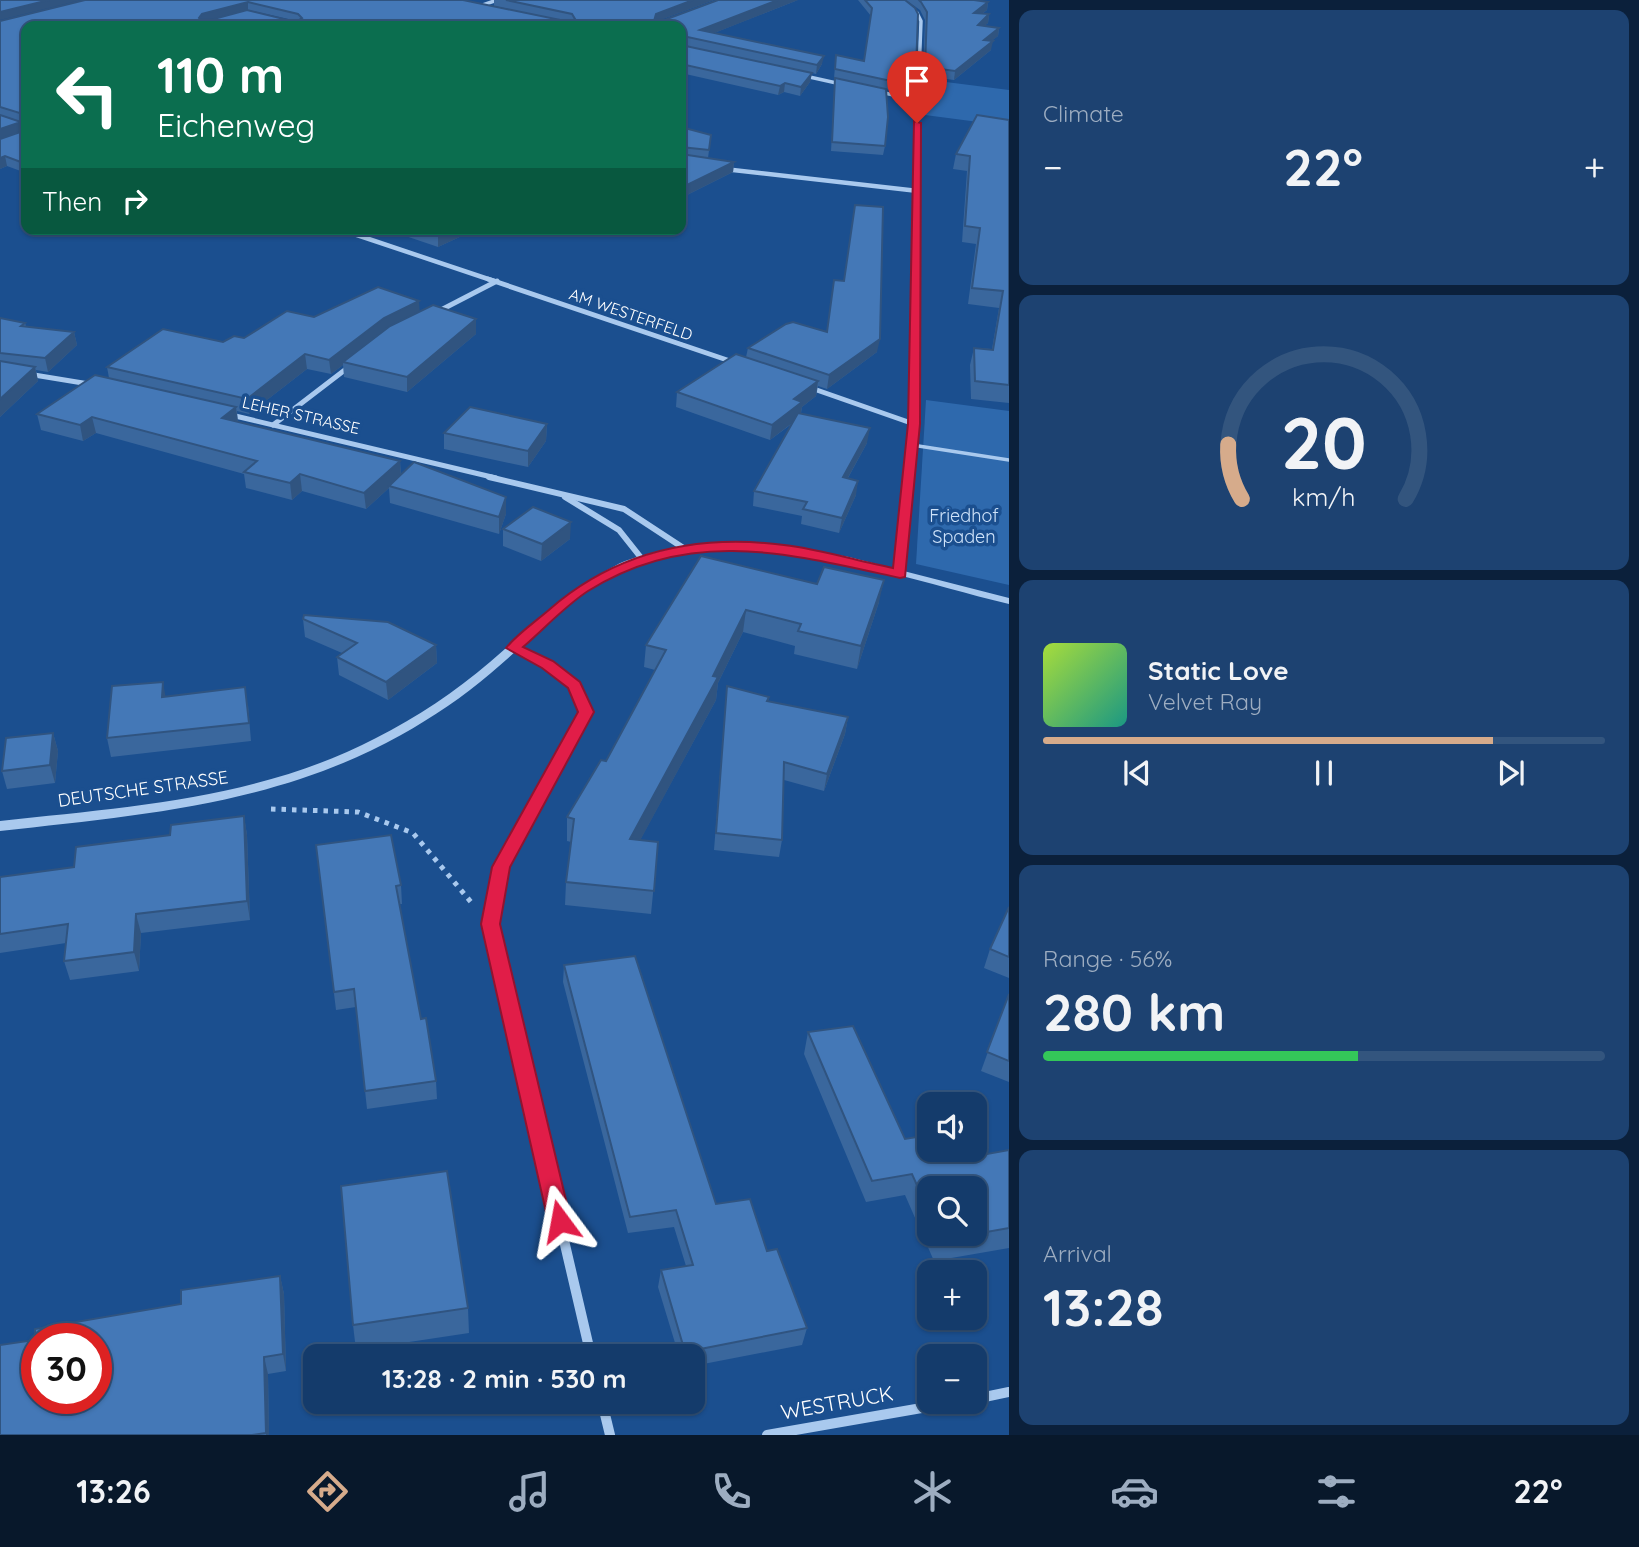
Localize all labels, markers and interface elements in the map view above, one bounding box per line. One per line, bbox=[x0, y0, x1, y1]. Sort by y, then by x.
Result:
text: 110 m bbox=[157, 44, 284, 105]
icon: left bbox=[42, 49, 133, 140]
pin bbox=[887, 51, 947, 123]
icon: arrive bbox=[898, 62, 936, 100]
text: Climate bbox=[1043, 99, 1124, 128]
text: Eichenweg bbox=[157, 105, 315, 145]
text: 22° bbox=[1283, 134, 1363, 199]
text: − bbox=[1043, 143, 1063, 191]
text: + bbox=[1584, 143, 1605, 191]
icon: right bbox=[116, 182, 154, 220]
text: Then bbox=[42, 185, 102, 218]
street label: AM WESTERFELD bbox=[567, 284, 695, 344]
street label: LEHER STRASSE bbox=[240, 392, 362, 438]
text: 20 bbox=[1281, 396, 1367, 487]
text: km/h bbox=[1292, 480, 1356, 511]
park label: Friedhof Spaden bbox=[929, 504, 999, 548]
text: Static Love bbox=[1148, 654, 1289, 687]
text: Velvet Ray bbox=[1148, 687, 1262, 716]
icon: previous bbox=[1118, 754, 1156, 792]
icon: pause bbox=[1305, 754, 1343, 792]
icon: next bbox=[1492, 754, 1530, 792]
street label: DEUTSCHE STRASSE bbox=[56, 765, 230, 812]
text: Range · 56% bbox=[1043, 944, 1172, 973]
text: 280 km bbox=[1043, 979, 1225, 1044]
map controls bbox=[917, 1092, 987, 1414]
button: sound bbox=[917, 1092, 987, 1162]
button: search bbox=[917, 1176, 987, 1246]
position arrow bbox=[523, 1184, 597, 1258]
text: Arrival bbox=[1043, 1239, 1112, 1268]
button: + bbox=[917, 1260, 987, 1330]
text: 13:28 bbox=[1043, 1274, 1163, 1339]
speed limit sign: 30 bbox=[21, 1323, 112, 1414]
button: − bbox=[917, 1344, 987, 1414]
text: 13:28 · 2 min · 530 m bbox=[382, 1362, 626, 1395]
street label: WESTRUCK bbox=[779, 1379, 895, 1425]
icon: directions bbox=[303, 1467, 352, 1516]
icon: music bbox=[505, 1467, 554, 1516]
icon: phone bbox=[707, 1467, 756, 1516]
icon: climate bbox=[908, 1467, 957, 1516]
icon: car bbox=[1110, 1467, 1159, 1516]
icon: filters bbox=[1312, 1467, 1361, 1516]
text: 13:26 bbox=[76, 1471, 151, 1511]
text: 22° bbox=[1514, 1471, 1563, 1511]

